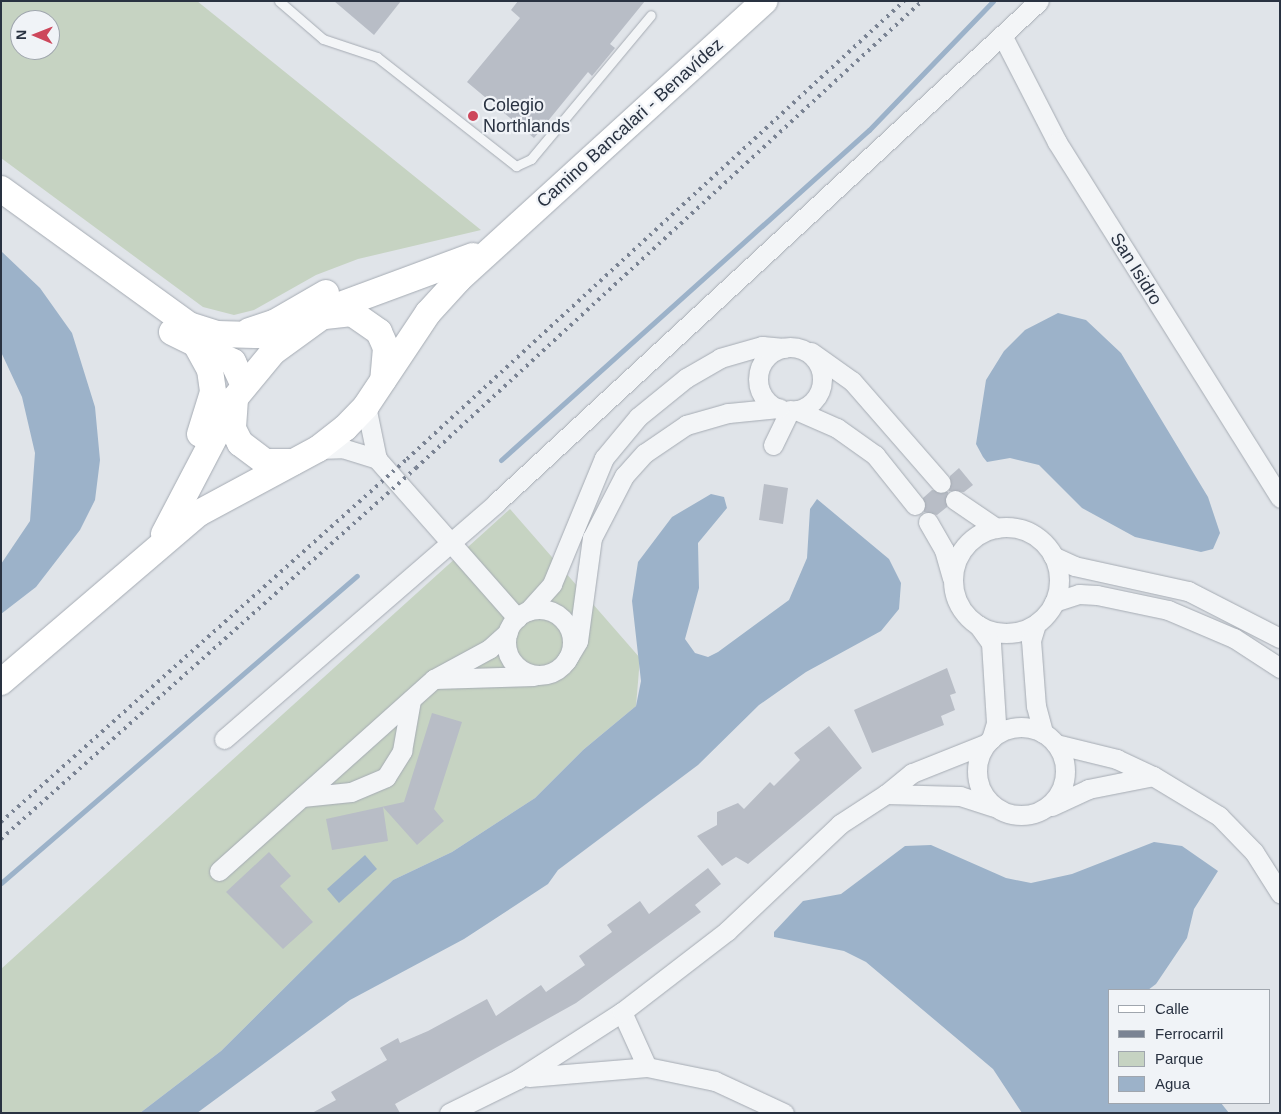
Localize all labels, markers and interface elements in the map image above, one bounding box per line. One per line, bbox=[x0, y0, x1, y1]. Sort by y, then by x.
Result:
north arrow bbox=[10, 10, 60, 60]
text: N bbox=[13, 30, 29, 40]
street label: Camino Bancalari - Benavídez bbox=[532, 34, 728, 212]
place label: Colegio Northlands bbox=[483, 95, 570, 138]
marker: Colegio Northlands bbox=[467, 110, 479, 122]
street label: San Isidro bbox=[1105, 229, 1167, 309]
legend bbox=[1108, 989, 1271, 1104]
text: Calle bbox=[1155, 1000, 1189, 1017]
text: Ferrocarril bbox=[1155, 1025, 1223, 1042]
text: Parque bbox=[1155, 1050, 1203, 1067]
text: Agua bbox=[1155, 1075, 1190, 1092]

